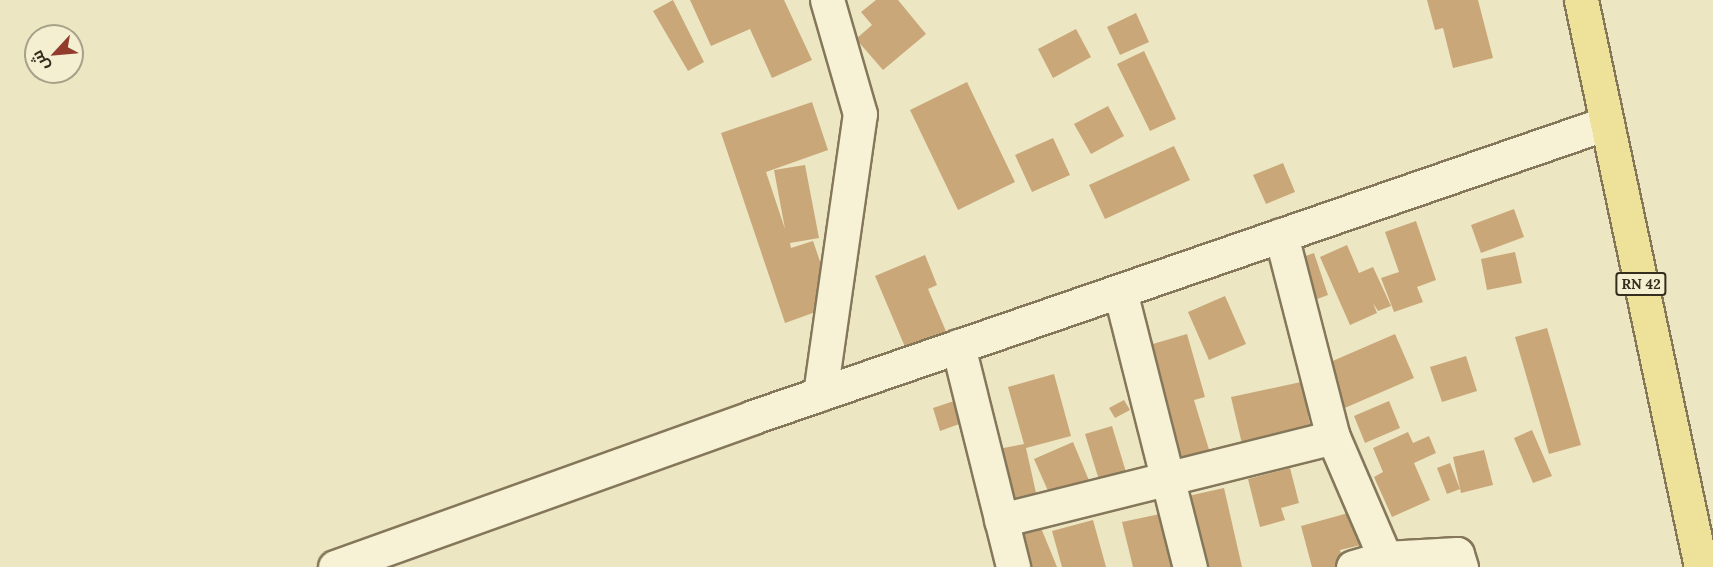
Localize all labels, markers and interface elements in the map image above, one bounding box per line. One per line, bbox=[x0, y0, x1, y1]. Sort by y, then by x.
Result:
north arrow bbox=[24, 24, 84, 84]
text: ش bbox=[26, 47, 53, 75]
road number: RN 42 bbox=[1614, 273, 1668, 295]

